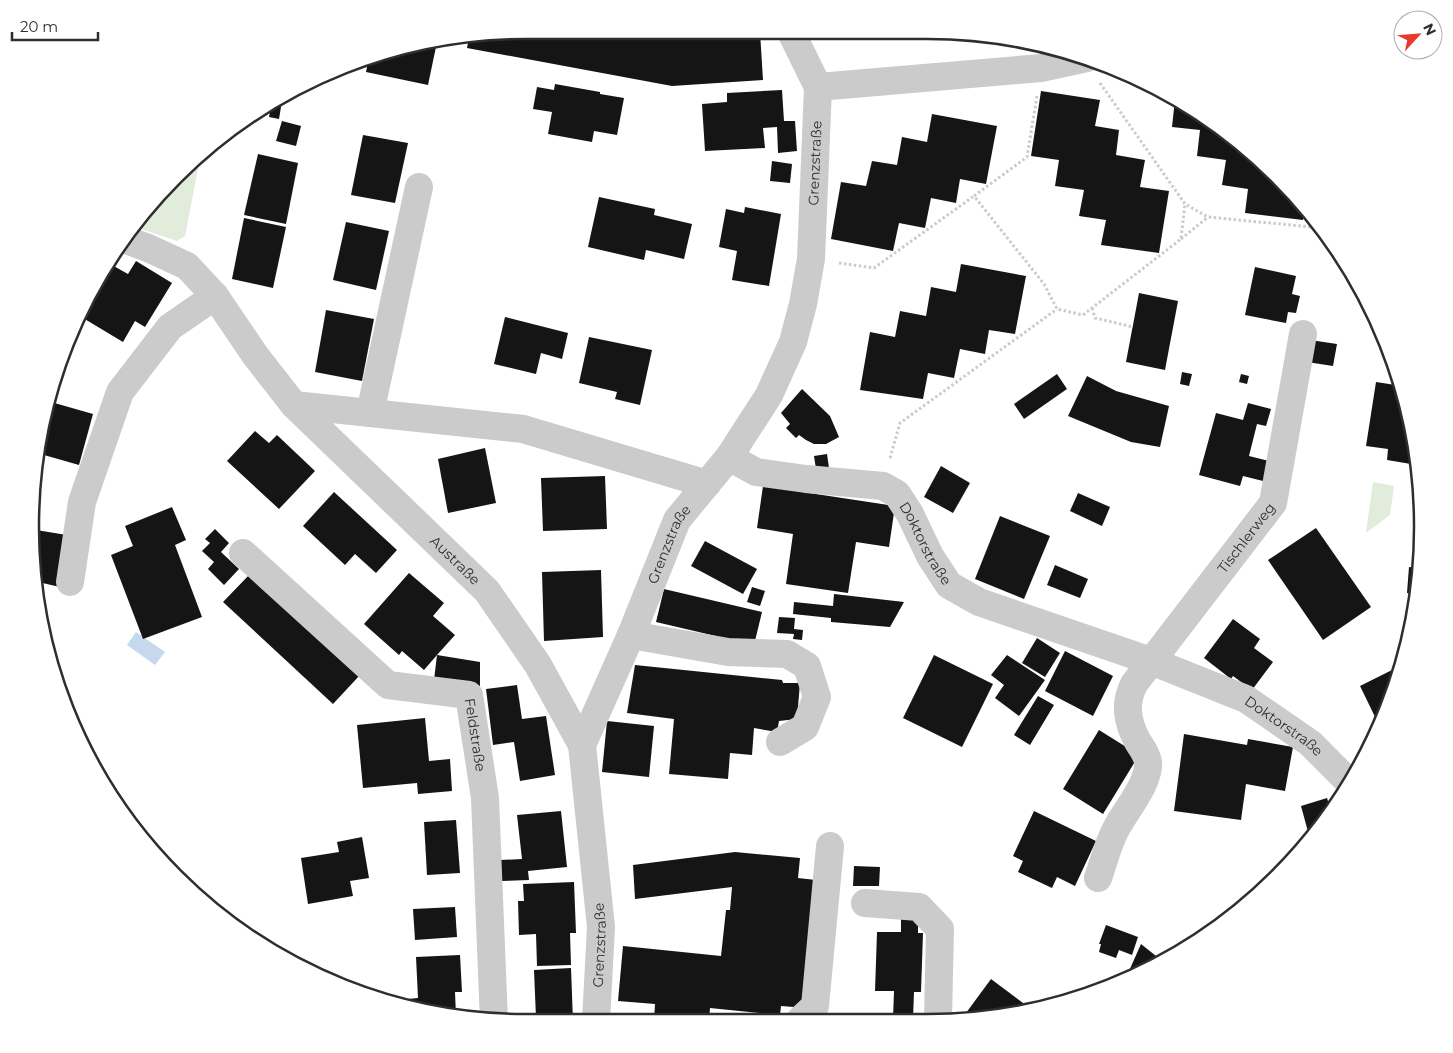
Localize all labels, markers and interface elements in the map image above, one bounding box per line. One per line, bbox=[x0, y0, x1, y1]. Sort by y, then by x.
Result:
scale bar bbox=[12, 10, 99, 42]
north arrow bbox=[1393, 10, 1443, 60]
text: 20 m bbox=[20, 17, 58, 36]
text: N bbox=[1419, 20, 1440, 38]
street label: Grenzstraße bbox=[804, 120, 826, 206]
street label: Doktorstraße bbox=[895, 498, 956, 588]
street label: Tischlerweg bbox=[1213, 499, 1279, 577]
street label: Grenzstraße bbox=[643, 501, 695, 586]
street label: Austraße bbox=[426, 532, 484, 589]
street label: Doktorstraße bbox=[1241, 692, 1327, 760]
street label: Feldstraße bbox=[461, 697, 490, 773]
street label: Grenzstraße bbox=[589, 902, 610, 988]

